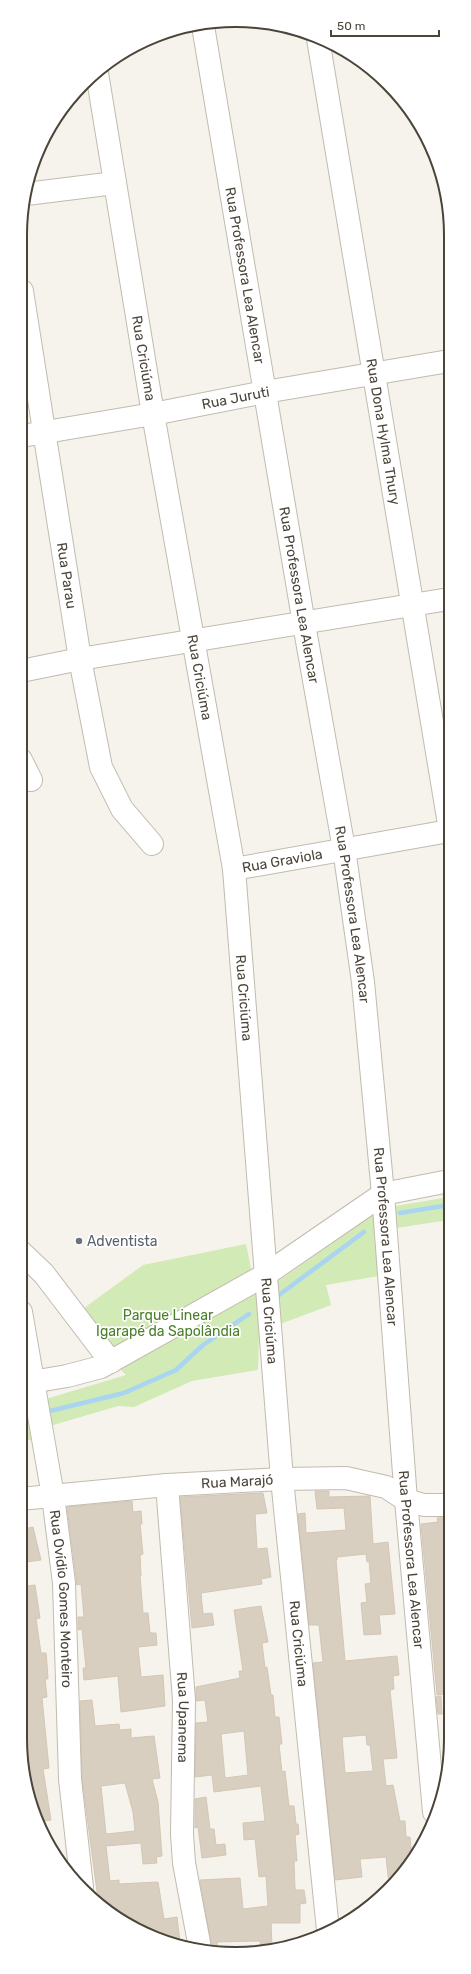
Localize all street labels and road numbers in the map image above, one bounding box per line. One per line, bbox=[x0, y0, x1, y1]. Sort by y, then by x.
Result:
street label: Rua Professora Lea Alencar bbox=[222, 186, 269, 366]
street label: Rua Criciúma bbox=[128, 314, 159, 402]
street label: Rua Dona Hylma Thury bbox=[363, 357, 404, 506]
street label: Rua Juruti bbox=[200, 383, 271, 413]
street label: Rua Professora Lea Alencar bbox=[276, 505, 323, 685]
street label: Rua Parau bbox=[53, 541, 80, 610]
street label: Rua Criciúma bbox=[184, 633, 216, 721]
street label: Rua Professora Lea Alencar bbox=[332, 824, 374, 1005]
street label: Rua Graviola bbox=[241, 845, 324, 876]
street label: Rua Criciúma bbox=[232, 954, 256, 1042]
street label: Rua Professora Lea Alencar bbox=[370, 1147, 401, 1327]
street label: Rua Criciúma bbox=[258, 1277, 281, 1365]
street label: Rua Professora Lea Alencar bbox=[395, 1470, 428, 1650]
street label: Rua Marajó bbox=[201, 1471, 274, 1492]
street label: Rua Ovídio Gomes Monteiro bbox=[46, 1509, 76, 1688]
street label: Rua Criciúma bbox=[286, 1600, 312, 1687]
street label: Rua Upanema bbox=[173, 1671, 193, 1763]

